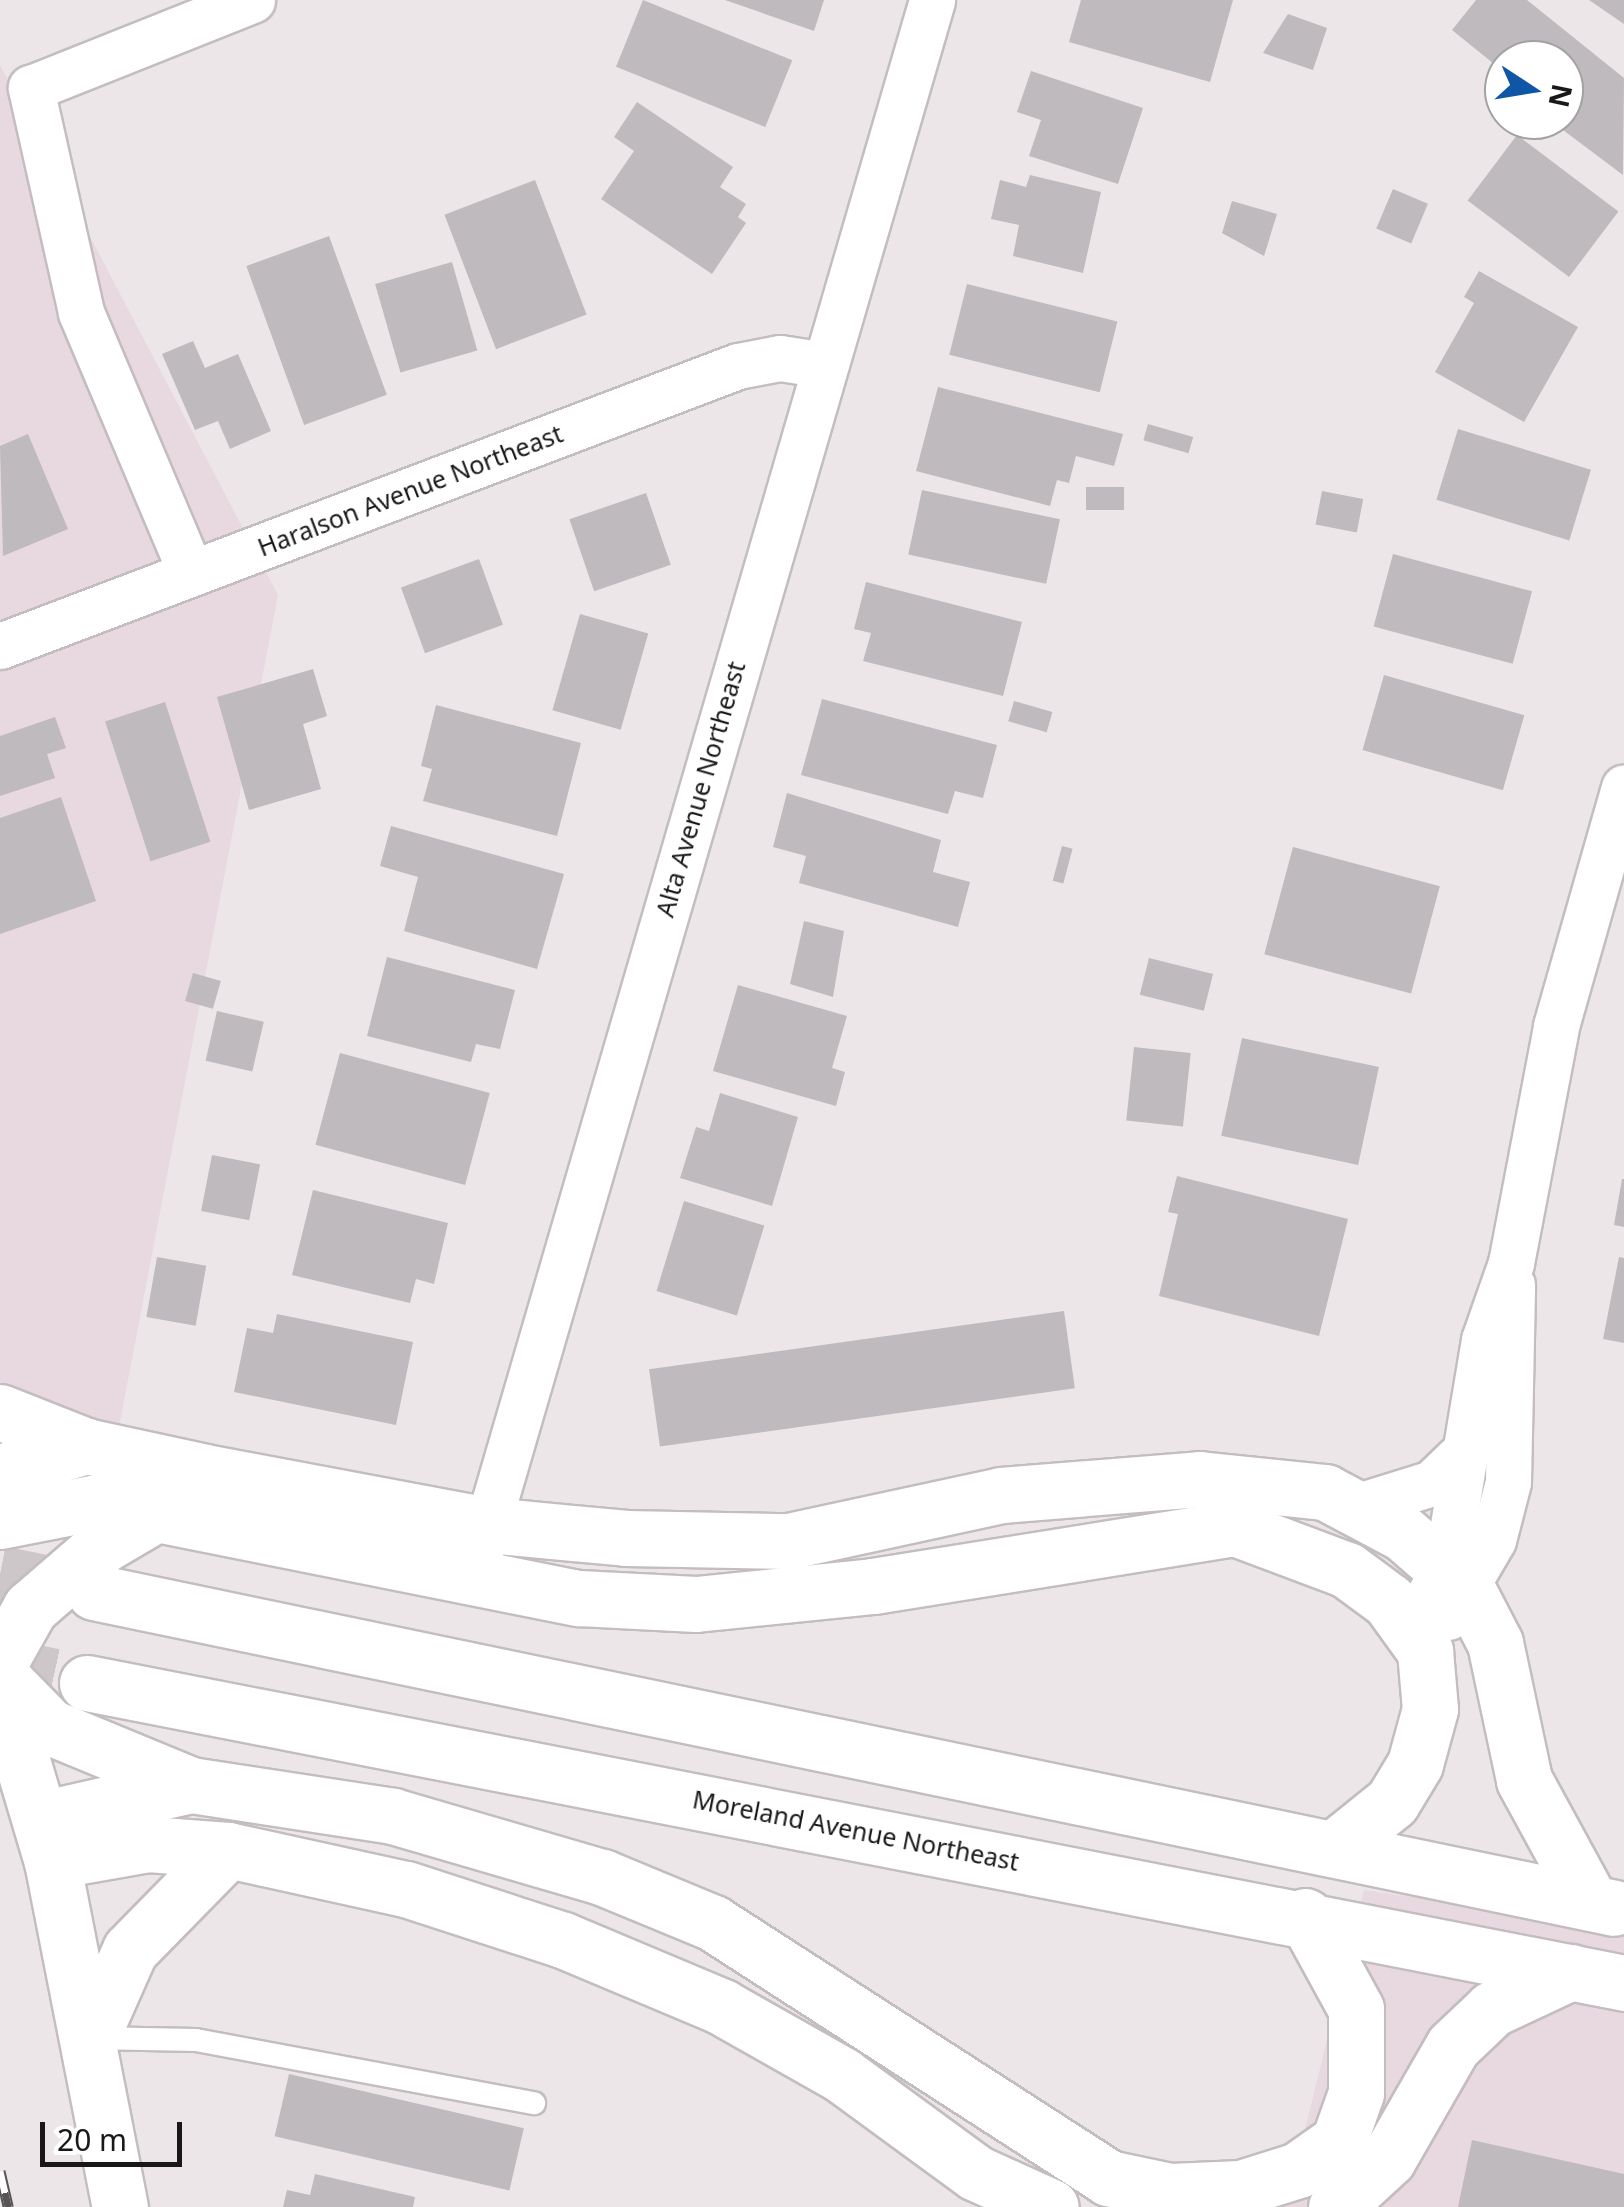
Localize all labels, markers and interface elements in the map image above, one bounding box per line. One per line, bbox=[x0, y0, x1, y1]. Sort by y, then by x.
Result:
north arrow bbox=[1484, 40, 1584, 140]
text: N bbox=[1540, 81, 1582, 111]
street label: Haralson Avenue Northeast bbox=[253, 418, 567, 562]
street label: Alta Avenue Northeast bbox=[649, 658, 751, 920]
street label: Moreland Avenue Northeast bbox=[690, 1784, 1022, 1876]
scale bar bbox=[45, 2102, 188, 2164]
text: 20 m bbox=[57, 2119, 127, 2160]

